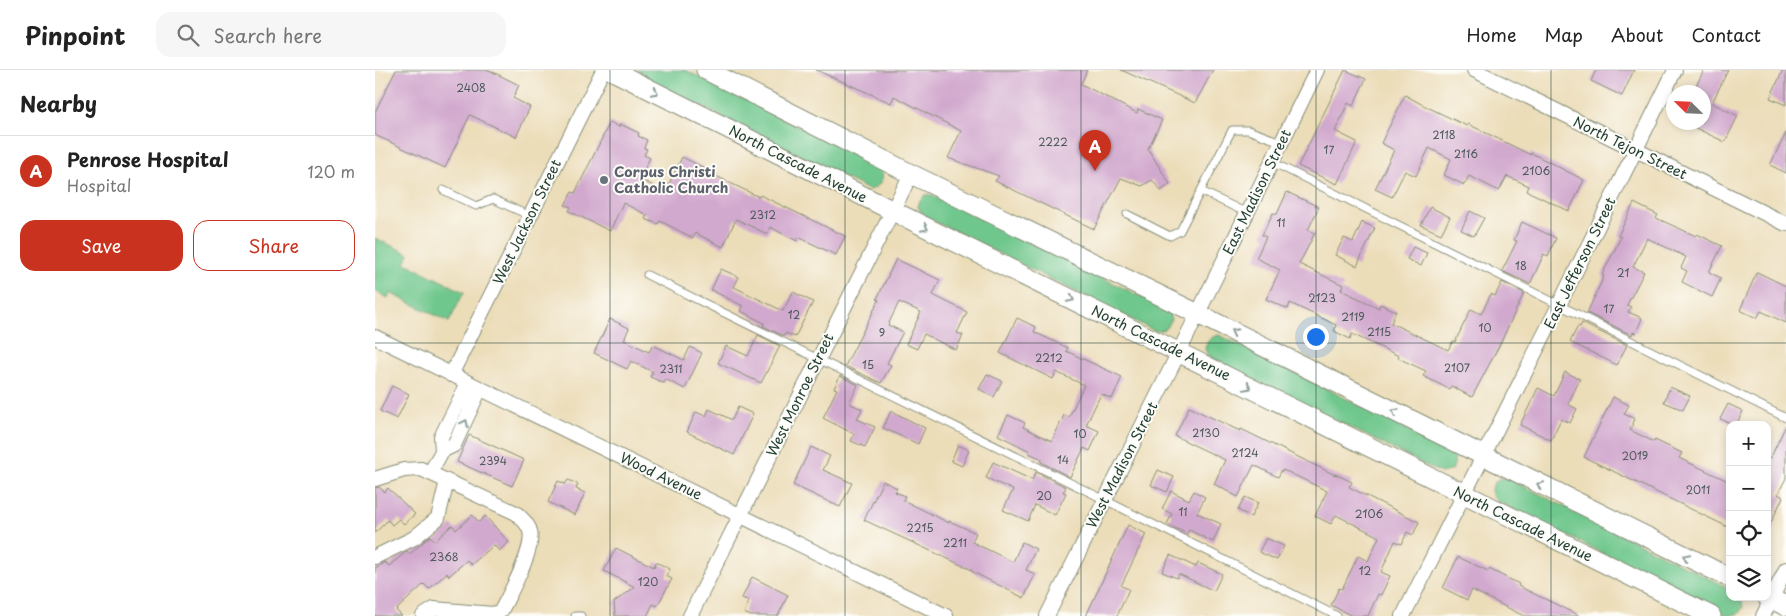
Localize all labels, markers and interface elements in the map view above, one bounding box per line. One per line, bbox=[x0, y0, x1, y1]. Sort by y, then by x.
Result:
search box bbox=[156, 12, 506, 57]
text: Pinpoint bbox=[25, 17, 126, 53]
icon: search bbox=[174, 21, 202, 49]
text: Search here bbox=[214, 21, 322, 49]
text: Home bbox=[1466, 21, 1516, 48]
text: Map bbox=[1544, 21, 1583, 48]
text: About bbox=[1611, 21, 1663, 48]
text: Contact bbox=[1691, 21, 1761, 48]
house number: 2408 bbox=[456, 79, 486, 96]
north arrow bbox=[1666, 85, 1711, 130]
one-way arrow bbox=[650, 86, 659, 96]
text: Nearby bbox=[20, 87, 97, 119]
street label: North Tejon Street bbox=[1570, 111, 1691, 184]
street label: North Cascade Avenue bbox=[726, 120, 871, 208]
street label: East Madison Street bbox=[1217, 125, 1296, 258]
house number: 2118 bbox=[1432, 126, 1456, 143]
pin: A bbox=[1079, 130, 1111, 171]
house number: 2222 bbox=[1038, 133, 1068, 150]
house number: 17 bbox=[1324, 141, 1335, 158]
text: Penrose Hospital bbox=[67, 145, 228, 173]
house number: 2116 bbox=[1454, 145, 1478, 162]
street label: West Jackson Street bbox=[487, 155, 566, 288]
text: A bbox=[30, 159, 42, 183]
text: 120 m bbox=[308, 159, 355, 183]
place label: Corpus Christi Catholic Church bbox=[614, 161, 728, 198]
house number: 2106 bbox=[1522, 162, 1551, 179]
text: Hospital bbox=[67, 173, 131, 197]
marker: Corpus Christi Catholic Church bbox=[598, 174, 610, 186]
street label: East Jefferson Street bbox=[1538, 193, 1621, 332]
house number: 2312 bbox=[750, 206, 776, 223]
house number: 11 bbox=[1276, 214, 1286, 231]
button: Save bbox=[20, 220, 183, 271]
button: Share bbox=[193, 220, 355, 271]
one-way arrow bbox=[920, 221, 929, 232]
house number: 18 bbox=[1515, 257, 1527, 274]
house number: 21 bbox=[1617, 264, 1629, 281]
house number: 2123 bbox=[1308, 289, 1336, 306]
one-way arrow bbox=[1066, 293, 1075, 303]
street label: North Cascade Avenue bbox=[1088, 300, 1235, 386]
house number: 17 bbox=[1604, 300, 1615, 317]
house number: 12 bbox=[788, 306, 801, 323]
house number: 2119 bbox=[1341, 308, 1365, 325]
house number: 10 bbox=[1479, 319, 1491, 336]
house number: 2115 bbox=[1367, 323, 1391, 340]
house number: 9 bbox=[879, 324, 885, 341]
your location bbox=[1303, 324, 1329, 350]
one-way arrow bbox=[1230, 328, 1239, 338]
street label: West Monroe Street bbox=[761, 329, 839, 460]
house number: 2212 bbox=[1035, 349, 1063, 366]
house number: 15 bbox=[862, 356, 874, 373]
house number: 2107 bbox=[1444, 359, 1470, 376]
house number: 2311 bbox=[660, 360, 682, 377]
one-way arrow bbox=[1243, 381, 1252, 391]
street label: West Madison Street bbox=[1081, 398, 1163, 532]
one-way arrow bbox=[1391, 408, 1400, 418]
one-way arrow bbox=[458, 419, 469, 428]
map controls bbox=[1726, 421, 1771, 601]
button: + bbox=[1726, 421, 1771, 466]
house number: 2130 bbox=[1192, 424, 1220, 441]
house number: 10 bbox=[1074, 425, 1086, 442]
house number: 2124 bbox=[1231, 444, 1259, 461]
street label: Wood Avenue bbox=[616, 447, 706, 505]
house number: 2019 bbox=[1622, 447, 1648, 464]
house number: 14 bbox=[1057, 451, 1069, 468]
house number: 2394 bbox=[479, 452, 507, 469]
button: − bbox=[1726, 466, 1771, 511]
street label: North Cascade Avenue bbox=[1450, 481, 1597, 567]
one-way arrow bbox=[1537, 481, 1546, 491]
house number: 2011 bbox=[1686, 481, 1710, 498]
house number: 20 bbox=[1036, 487, 1052, 504]
house number: 11 bbox=[1178, 503, 1188, 520]
house number: 2106 bbox=[1355, 505, 1384, 522]
button: locate bbox=[1726, 511, 1771, 556]
house number: 2215 bbox=[906, 519, 934, 536]
house number: 2211 bbox=[943, 534, 967, 551]
house number: 2368 bbox=[429, 548, 459, 565]
one-way arrow bbox=[1682, 553, 1691, 563]
button: layers bbox=[1726, 556, 1771, 601]
house number: 12 bbox=[1359, 562, 1372, 579]
house number: 120 bbox=[638, 573, 658, 590]

